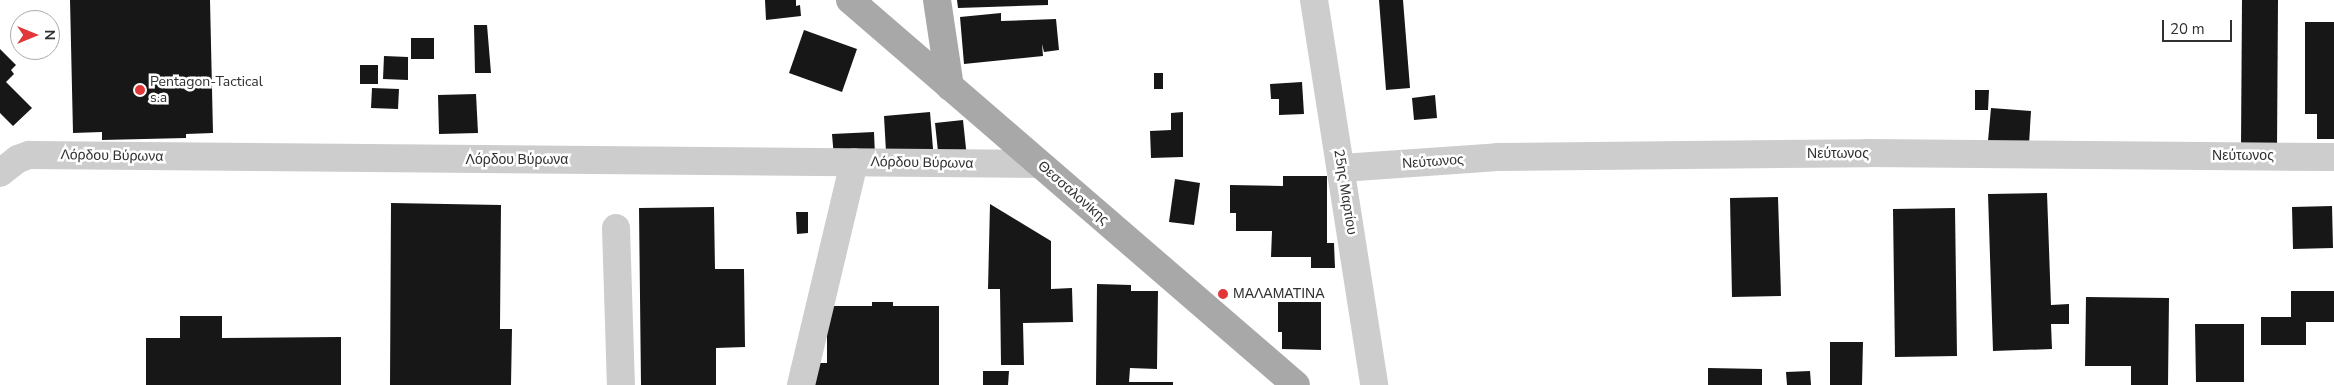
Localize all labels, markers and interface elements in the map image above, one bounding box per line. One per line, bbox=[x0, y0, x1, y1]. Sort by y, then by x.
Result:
north arrow bbox=[10, 10, 60, 60]
scale bar bbox=[2164, 10, 2234, 42]
text: 20 m bbox=[2170, 19, 2205, 39]
text: N bbox=[40, 30, 59, 40]
place label: Pentagon-Tactical s.a bbox=[150, 74, 263, 106]
marker: Pentagon-Tactical s.a bbox=[134, 84, 146, 96]
street label: Νεύτωνος bbox=[1807, 146, 1869, 162]
street label: Λόρδου Βύρωνα bbox=[60, 147, 164, 165]
street label: 25ης Μαρτίου bbox=[1330, 148, 1360, 236]
street label: Νεύτωνος bbox=[2212, 148, 2274, 164]
street label: Νεύτωνος bbox=[1402, 151, 1464, 173]
street label: Λόρδου Βύρωνα bbox=[466, 152, 568, 168]
street label: Λόρδου Βύρωνα bbox=[870, 154, 974, 172]
street label: Θεσσαλονίκης bbox=[1034, 158, 1112, 228]
place label: ΜΑΛΑΜΑΤΙΝΑ bbox=[1233, 286, 1325, 302]
marker: ΜΑΛΑΜΑΤΙΝΑ bbox=[1217, 288, 1229, 300]

